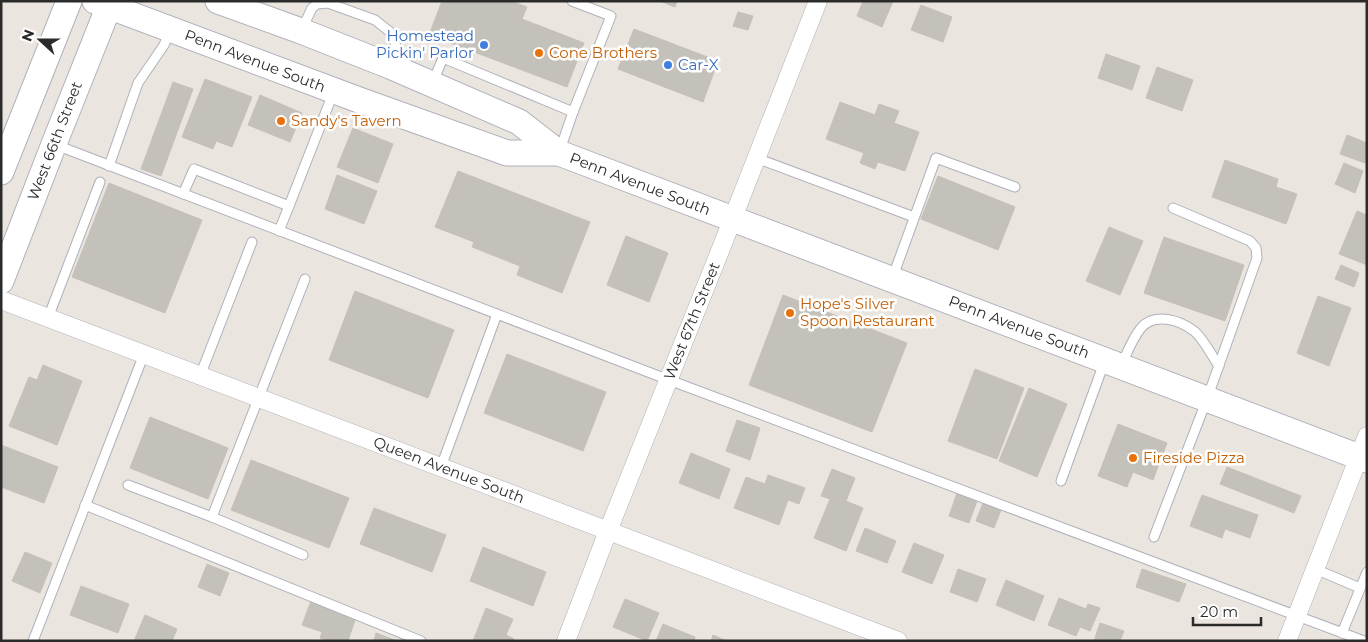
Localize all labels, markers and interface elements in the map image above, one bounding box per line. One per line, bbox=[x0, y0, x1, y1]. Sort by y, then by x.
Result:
north arrow bbox=[15, 15, 65, 65]
street label: Penn Avenue South bbox=[182, 25, 328, 96]
place label: Homestead Pickin' Parlor bbox=[376, 26, 474, 62]
text: N bbox=[17, 27, 38, 44]
marker: Homestead Pickin' Parlor bbox=[478, 39, 490, 51]
place label: Cone Brothers bbox=[549, 43, 657, 62]
marker: Cone Brothers bbox=[533, 47, 545, 59]
place label: Car-X bbox=[678, 55, 719, 74]
marker: Car-X bbox=[662, 59, 674, 71]
street label: West 66th Street bbox=[23, 79, 86, 203]
place label: Sandy's Tavern bbox=[291, 111, 402, 130]
marker: Sandy's Tavern bbox=[275, 115, 287, 127]
street label: Penn Avenue South bbox=[567, 148, 713, 219]
street label: West 67th Street bbox=[659, 259, 724, 383]
street label: Penn Avenue South bbox=[946, 291, 1092, 362]
place label: Hope's Silver Spoon Restaurant bbox=[800, 294, 935, 330]
marker: Hope's Silver Spoon Restaurant bbox=[784, 307, 796, 319]
street label: Queen Avenue South bbox=[371, 432, 527, 507]
place label: Fireside Pizza bbox=[1143, 448, 1245, 467]
marker: Fireside Pizza bbox=[1127, 452, 1139, 464]
scale bar bbox=[1193, 594, 1260, 626]
text: 20 m bbox=[1200, 602, 1238, 621]

